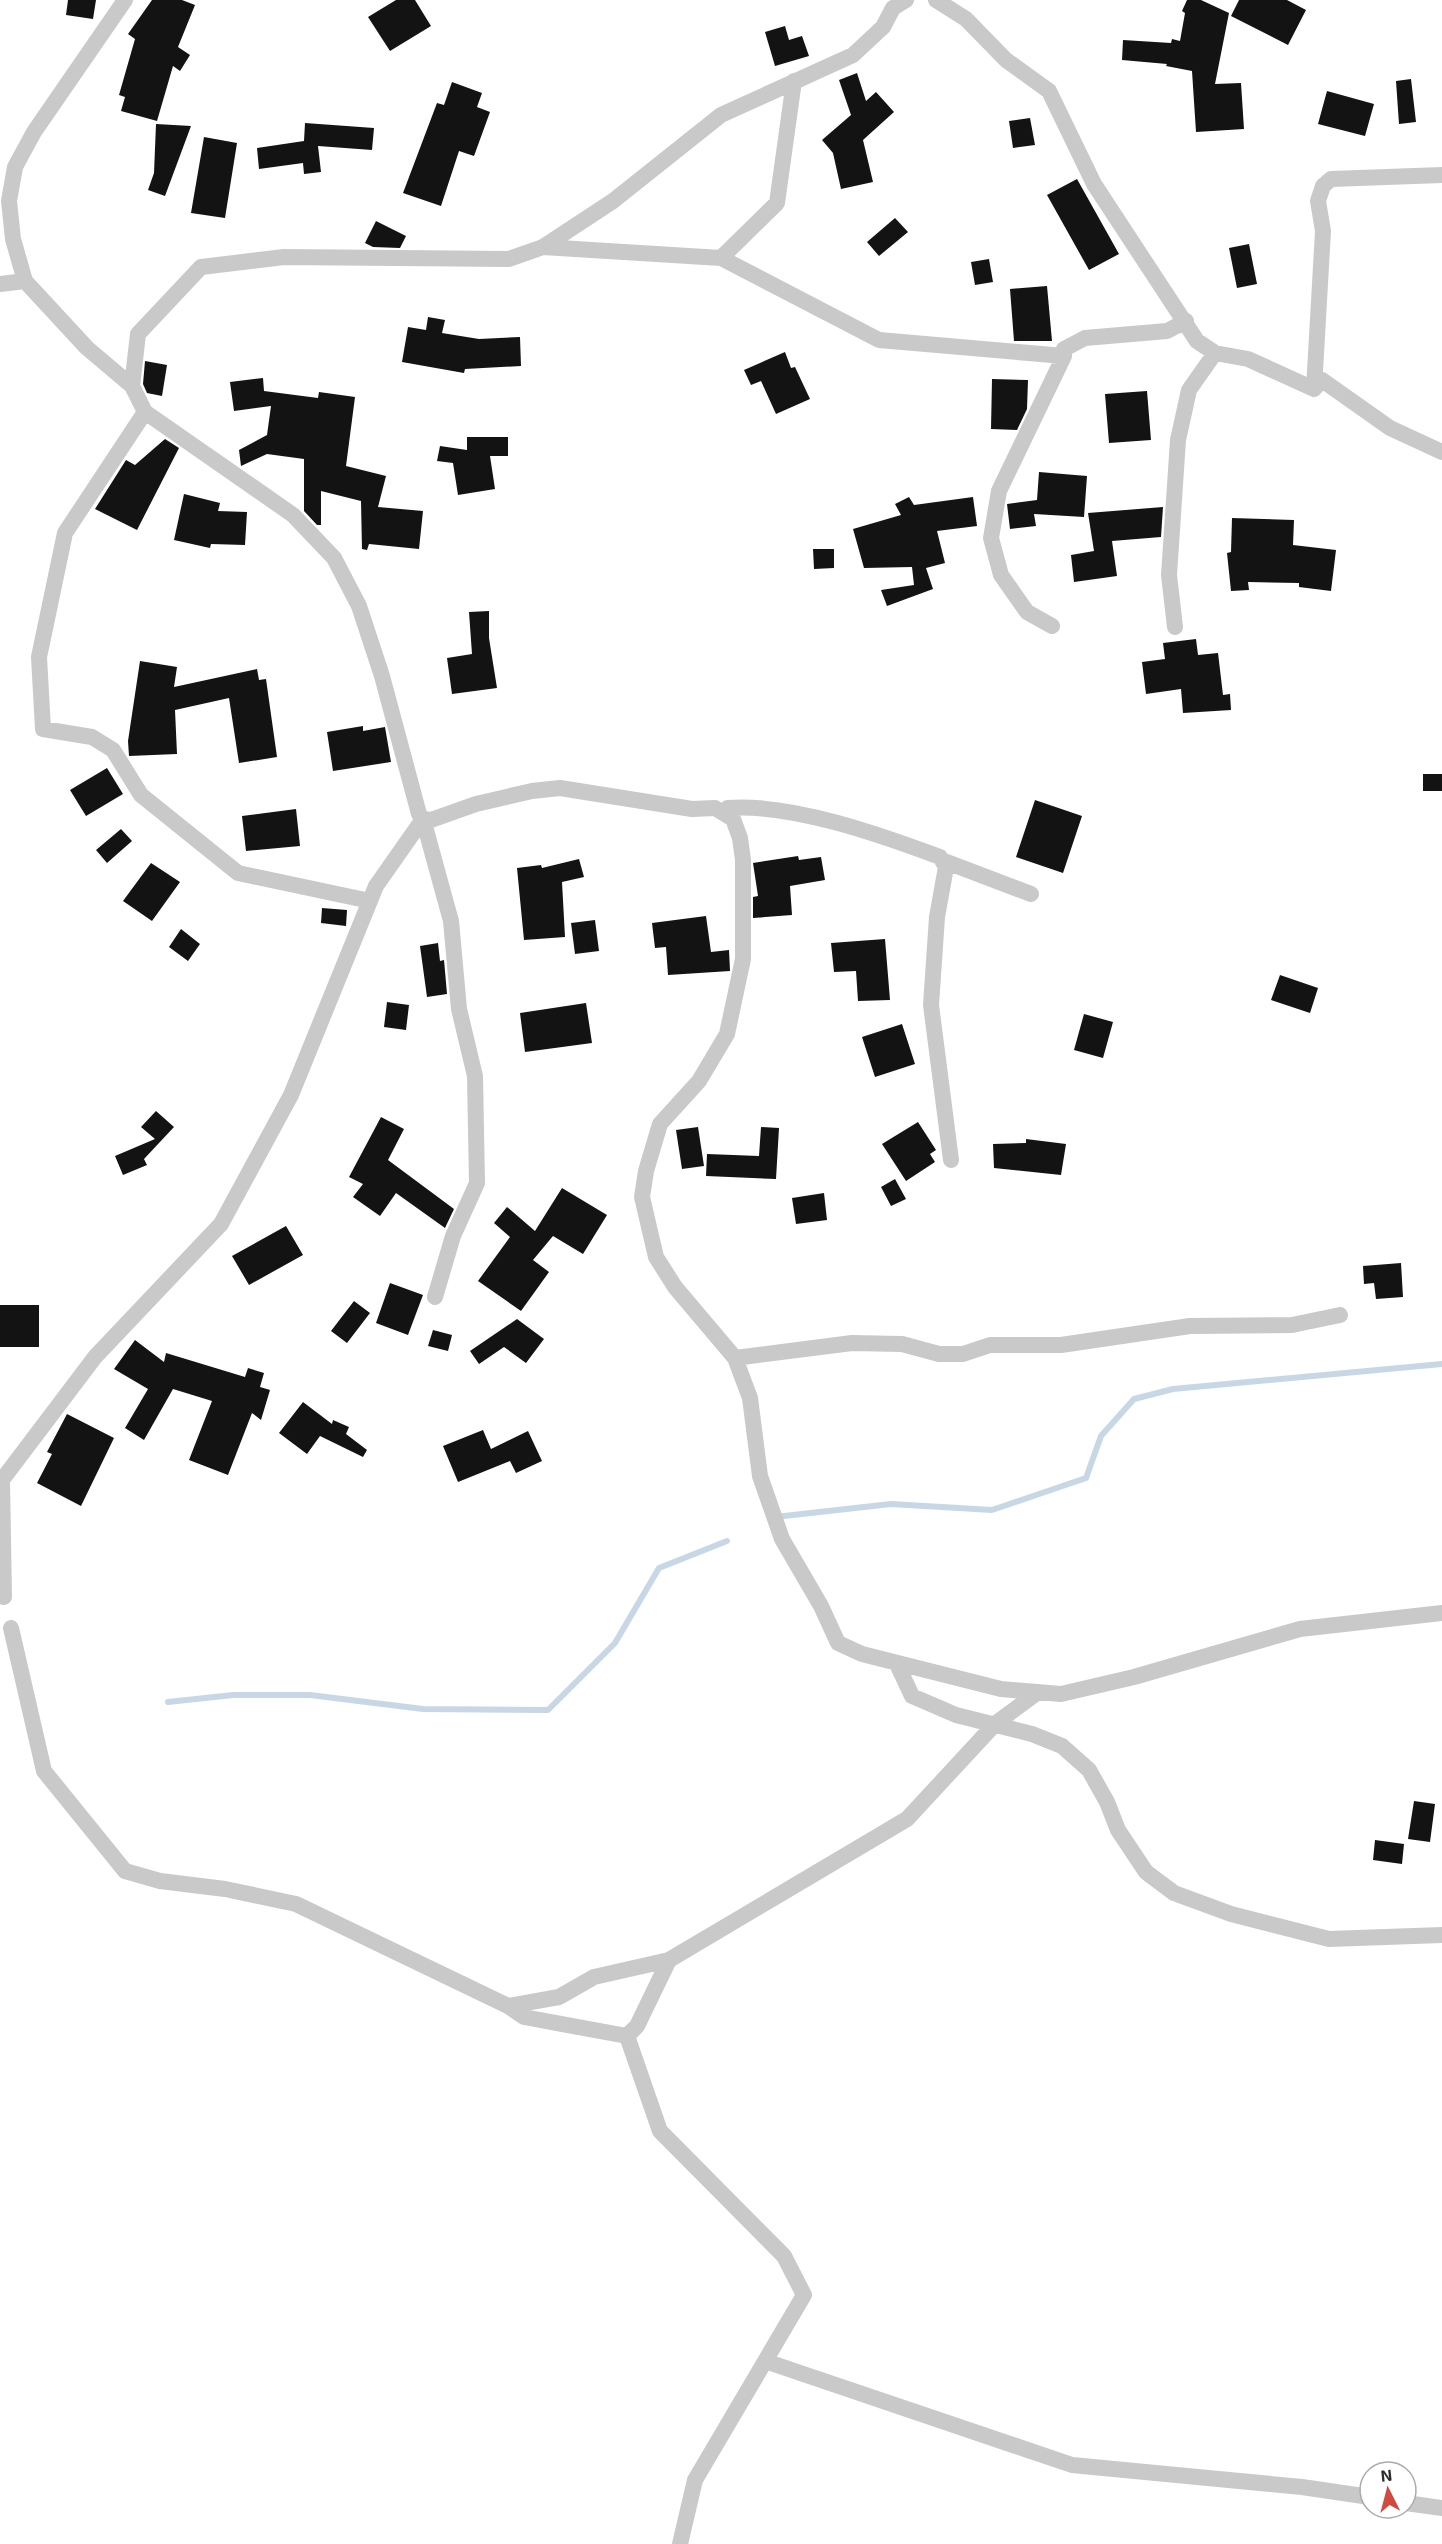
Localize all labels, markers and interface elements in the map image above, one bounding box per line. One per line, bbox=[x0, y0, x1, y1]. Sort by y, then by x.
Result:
north arrow bbox=[1358, 2460, 1418, 2520]
text: N bbox=[1380, 2465, 1393, 2485]

